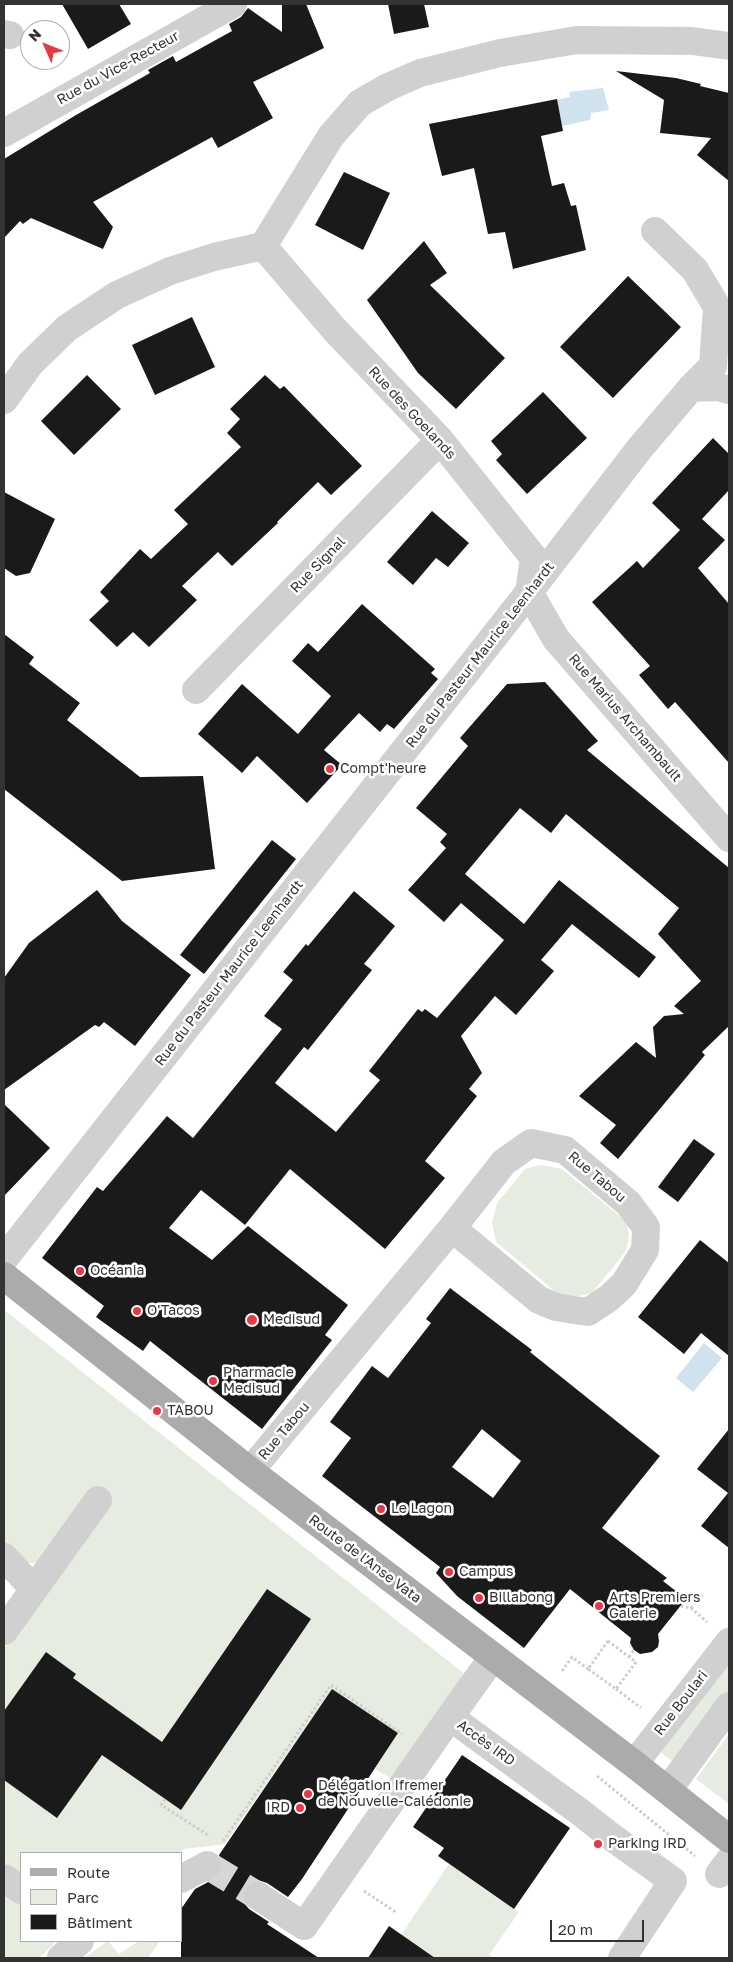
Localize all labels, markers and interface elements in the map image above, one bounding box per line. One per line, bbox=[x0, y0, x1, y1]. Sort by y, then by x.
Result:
north arrow bbox=[20, 20, 70, 70]
text: N bbox=[25, 25, 44, 45]
street label: Rue du Vice-Recteur bbox=[54, 27, 182, 109]
street label: Rue des Goelands bbox=[365, 363, 459, 463]
street label: Rue Signal bbox=[287, 533, 349, 597]
street label: Rue du Pasteur Maurice Leenhardt bbox=[402, 559, 558, 751]
street label: Rue Marius Archambault bbox=[565, 651, 685, 785]
place label: Compt'heure bbox=[340, 761, 426, 777]
marker: Compt'heure bbox=[324, 763, 336, 775]
street label: Rue du Pasteur Maurice Leenhardt bbox=[151, 877, 307, 1069]
street label: Rue Tabou bbox=[565, 1148, 629, 1206]
place label: Océania bbox=[90, 1263, 144, 1279]
marker: Océania bbox=[74, 1265, 86, 1277]
place label: O'Tacos bbox=[147, 1303, 200, 1319]
marker: O'Tacos bbox=[131, 1305, 143, 1317]
place label: Medisud bbox=[263, 1312, 320, 1328]
marker: Medisud bbox=[245, 1313, 259, 1327]
place label: Pharmacie Medisud bbox=[223, 1365, 294, 1398]
marker: Pharmacie Medisud bbox=[207, 1375, 219, 1387]
street label: Rue Tabou bbox=[255, 1399, 313, 1463]
place label: TABOU bbox=[167, 1403, 214, 1419]
marker: TABOU bbox=[151, 1405, 163, 1417]
place label: Le Lagon bbox=[391, 1501, 452, 1517]
marker: Le Lagon bbox=[375, 1503, 387, 1515]
street label: Route de l'Anse Vata bbox=[305, 1511, 425, 1607]
place label: Campus bbox=[459, 1564, 513, 1580]
marker: Campus bbox=[443, 1566, 455, 1578]
place label: Billabong bbox=[489, 1590, 553, 1606]
place label: Arts Premiers Galerie bbox=[609, 1590, 700, 1622]
marker: Billabong bbox=[473, 1592, 485, 1604]
marker: Arts Premiers Galerie bbox=[593, 1600, 605, 1612]
street label: Rue Boulari bbox=[651, 1667, 711, 1739]
street label: Accès IRD bbox=[454, 1716, 518, 1770]
place label: Délégation Ifremer de Nouvelle-Calédonie bbox=[318, 1778, 471, 1810]
marker: Délégation Ifremer de Nouvelle-Calédonie bbox=[302, 1788, 314, 1800]
place label: IRD bbox=[266, 1800, 290, 1816]
marker: IRD bbox=[294, 1802, 306, 1814]
place label: Parking IRD bbox=[608, 1836, 686, 1852]
marker: Parking IRD bbox=[592, 1838, 604, 1850]
legend bbox=[20, 1852, 182, 1942]
text: Route bbox=[67, 1863, 110, 1881]
text: Parc bbox=[67, 1888, 99, 1906]
scale bar bbox=[553, 1910, 647, 1942]
text: Bâtiment bbox=[67, 1913, 132, 1931]
text: 20 m bbox=[558, 1920, 593, 1938]

